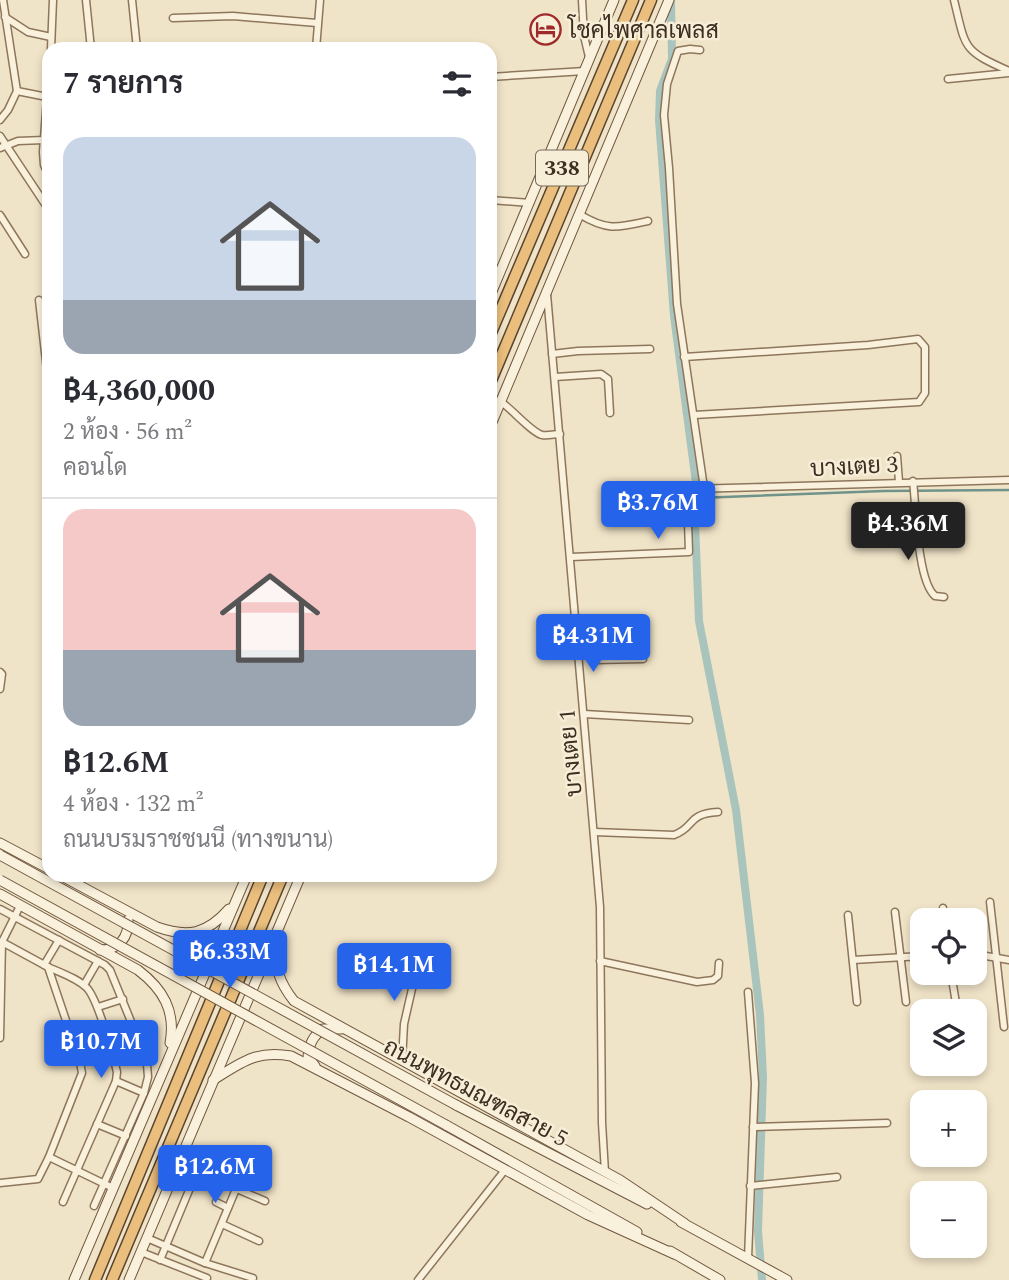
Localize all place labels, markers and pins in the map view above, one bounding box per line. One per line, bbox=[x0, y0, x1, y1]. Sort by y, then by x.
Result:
hotel icon: โชคไพศาลเพลส bbox=[528, 13, 562, 47]
place label: โชคไพศาลเพลส bbox=[566, 14, 719, 49]
pin: ฿3.76M bbox=[601, 482, 715, 541]
pin: ฿4.36M bbox=[851, 503, 965, 562]
pin: ฿4.31M bbox=[536, 614, 650, 674]
pin: ฿6.33M bbox=[173, 930, 287, 990]
pin: ฿14.1M bbox=[337, 944, 451, 1003]
pin: ฿10.7M bbox=[44, 1020, 158, 1080]
pin: ฿12.6M bbox=[158, 1146, 272, 1205]

